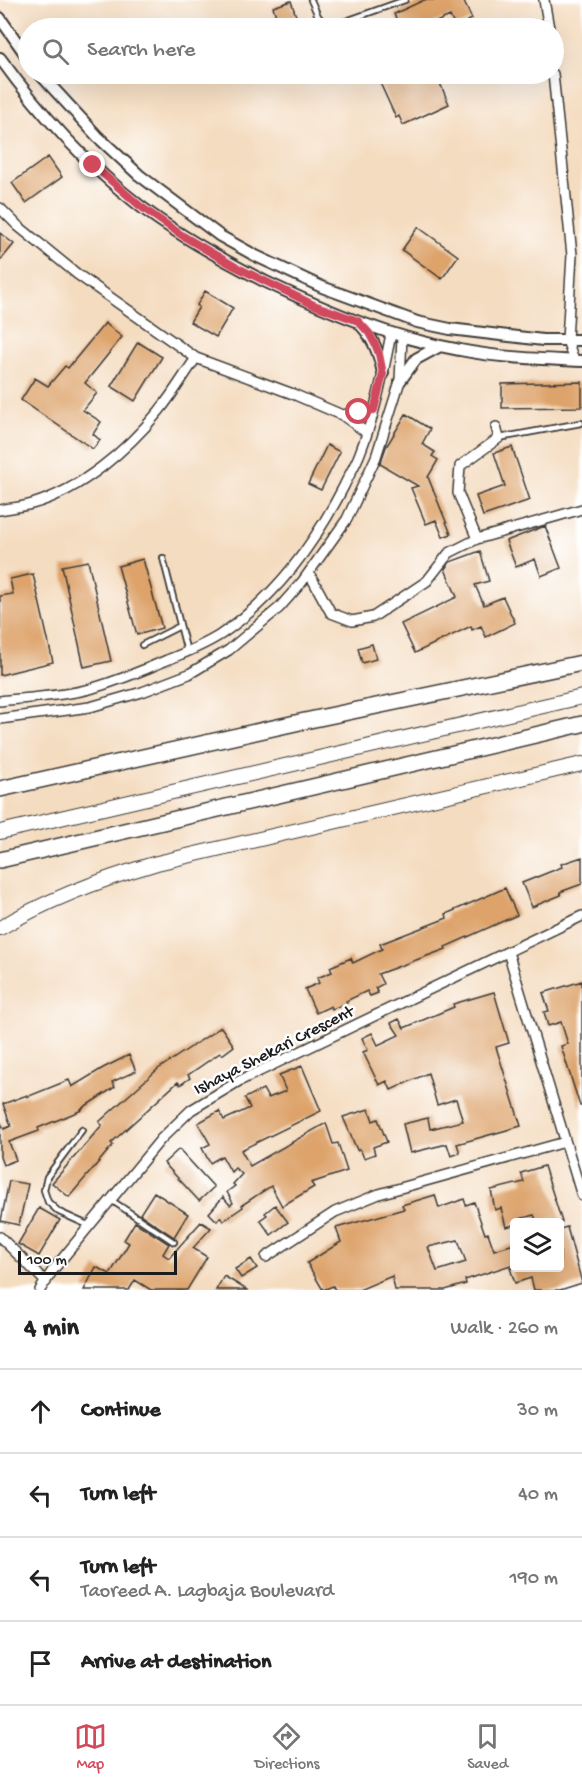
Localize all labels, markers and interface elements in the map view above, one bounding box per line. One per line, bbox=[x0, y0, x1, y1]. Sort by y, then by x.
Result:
search box bbox=[18, 18, 564, 84]
icon: search bbox=[39, 35, 72, 68]
text: Search here bbox=[87, 38, 195, 64]
route end bbox=[79, 151, 105, 177]
route start bbox=[345, 398, 371, 424]
street label: Ishaya Shekari Crescent bbox=[191, 1001, 359, 1101]
map controls bbox=[510, 1218, 564, 1272]
button: layers bbox=[510, 1218, 564, 1272]
scale bar bbox=[18, 1248, 177, 1276]
text: 100 m bbox=[27, 1252, 67, 1271]
text: 4 min bbox=[24, 1314, 79, 1345]
text: Walk · 260 m bbox=[451, 1318, 558, 1341]
icon: ahead bbox=[24, 1395, 57, 1428]
text: Continue bbox=[81, 1398, 161, 1424]
text: 30 m bbox=[517, 1400, 558, 1423]
icon: left bbox=[24, 1479, 57, 1512]
text: Turn left bbox=[81, 1482, 155, 1508]
text: 40 m bbox=[518, 1484, 558, 1507]
text: Turn left bbox=[81, 1555, 155, 1581]
icon: left bbox=[24, 1563, 57, 1596]
text: 190 m bbox=[510, 1568, 558, 1591]
text: Taoreed A. Lagbaja Boulevard bbox=[81, 1581, 334, 1604]
icon: arrive bbox=[24, 1647, 57, 1680]
text: Arrive at destination bbox=[81, 1650, 271, 1676]
tab: Map bbox=[74, 1720, 107, 1775]
tab: Directions bbox=[254, 1720, 320, 1775]
tab: Saved bbox=[467, 1720, 508, 1775]

